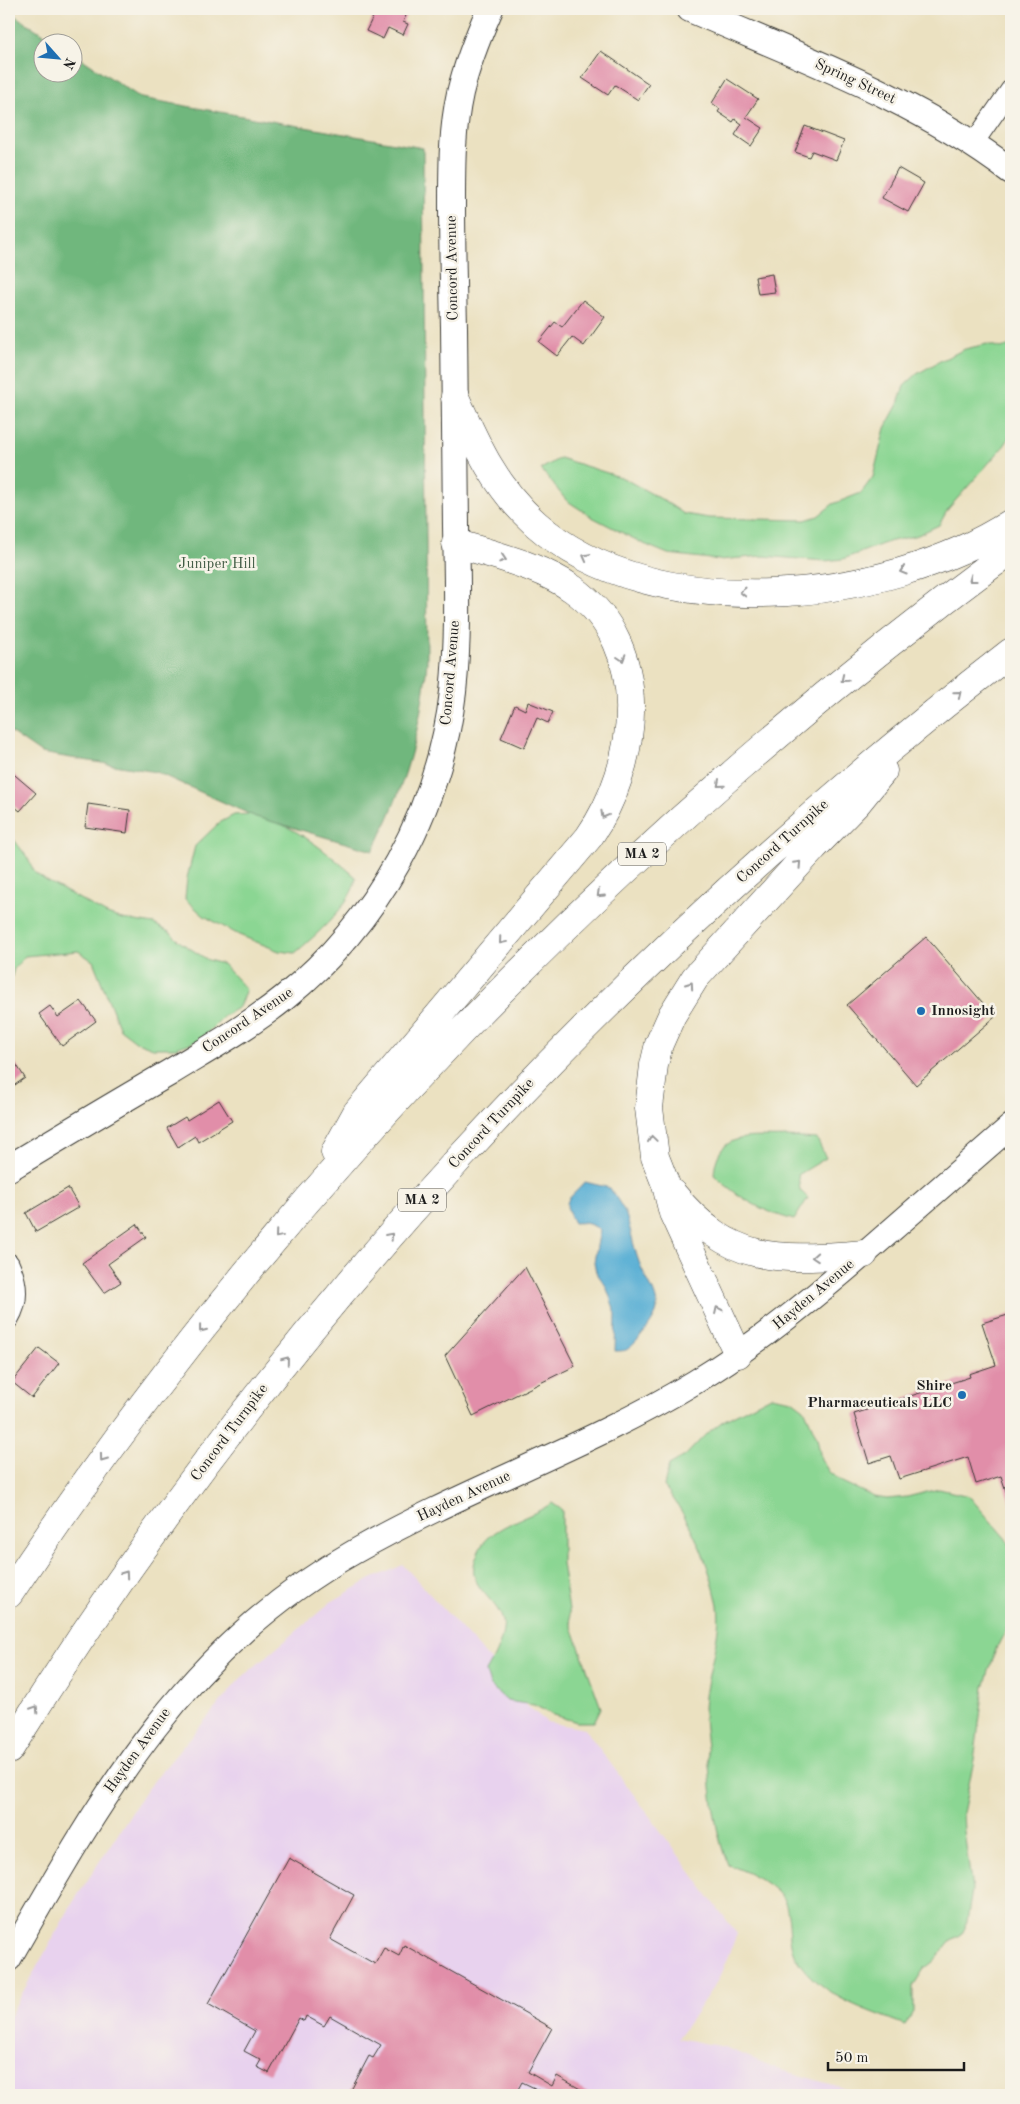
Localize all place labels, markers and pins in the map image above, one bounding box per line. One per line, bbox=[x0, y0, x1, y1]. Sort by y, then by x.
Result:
place label: Innosight bbox=[931, 1004, 995, 1019]
marker: Innosight bbox=[915, 1005, 927, 1017]
place label: Shire Pharmaceuticals LLC bbox=[807, 1379, 952, 1411]
marker: Shire Pharmaceuticals LLC bbox=[956, 1389, 968, 1401]

